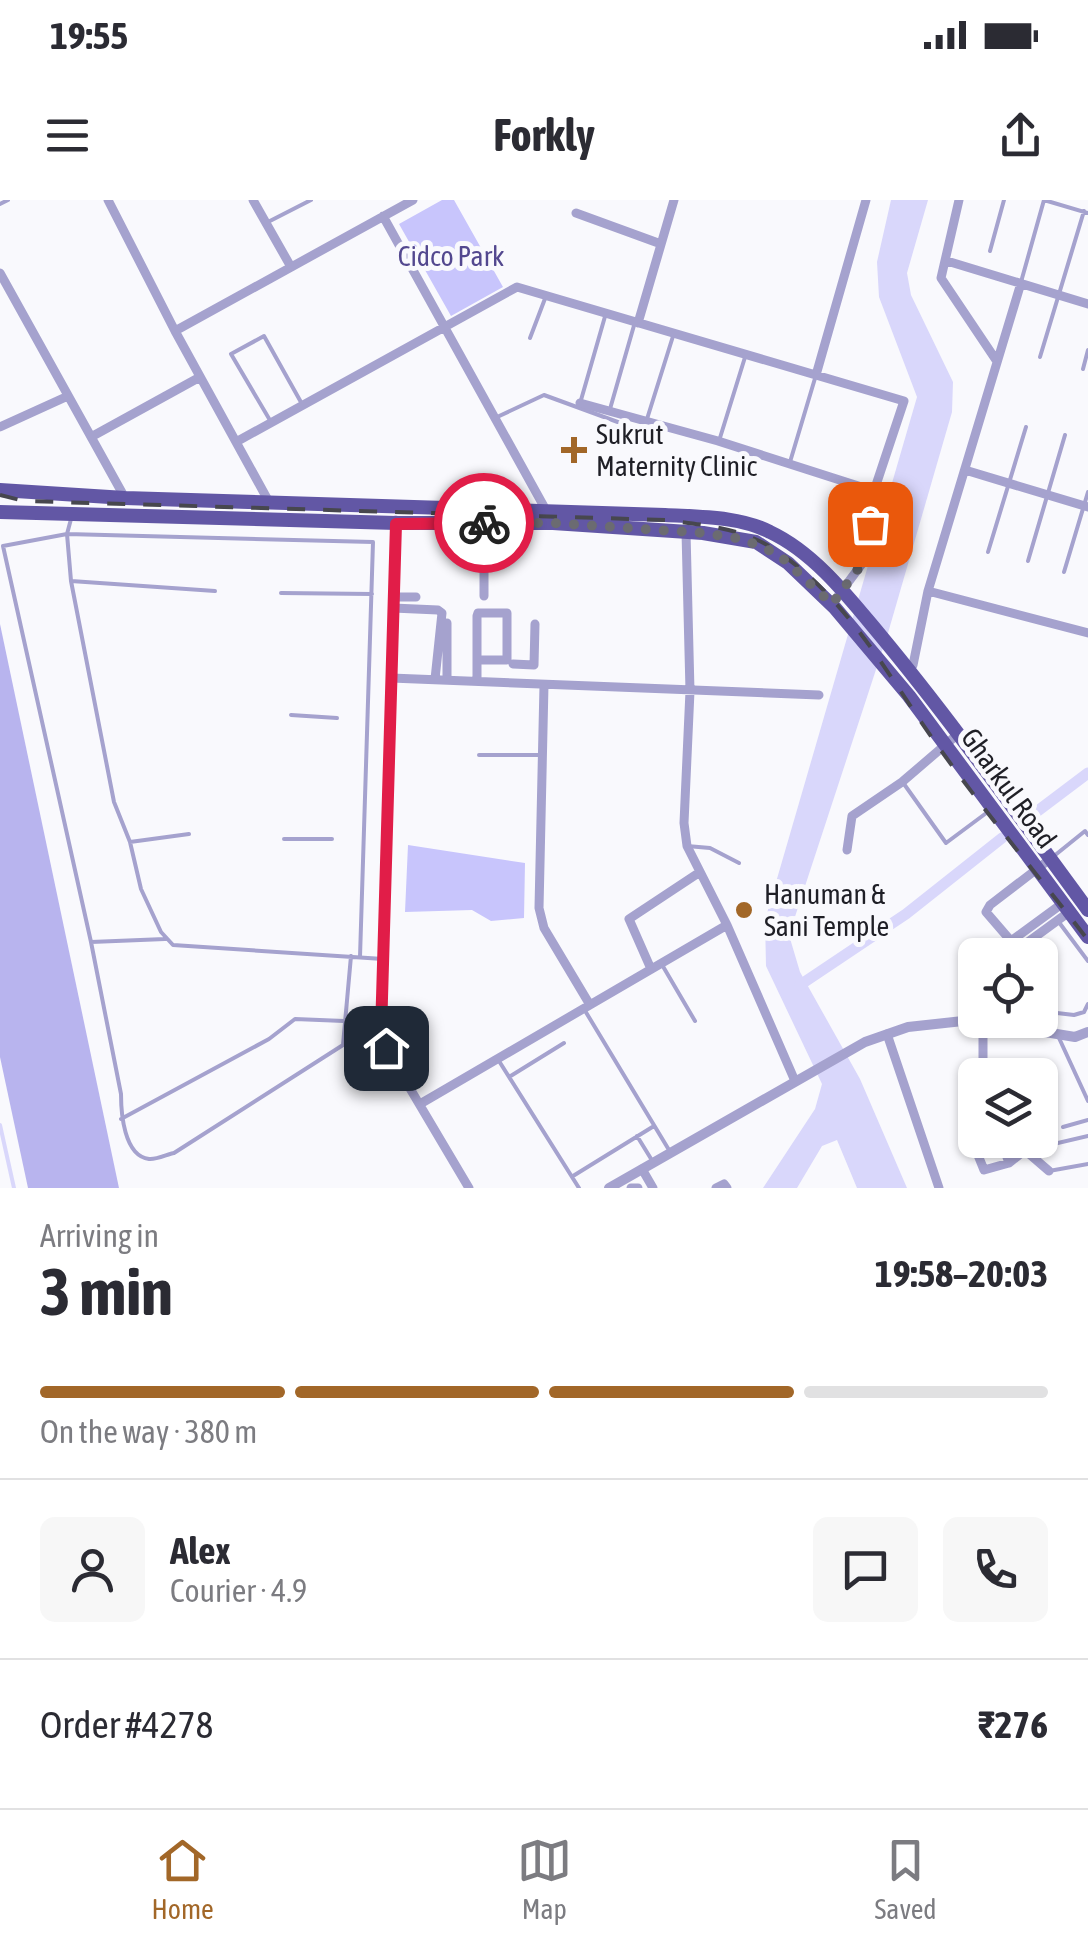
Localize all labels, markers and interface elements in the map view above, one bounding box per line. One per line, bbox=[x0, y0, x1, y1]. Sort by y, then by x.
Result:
text: 19:55 bbox=[50, 14, 128, 57]
icon: menu bbox=[40, 108, 95, 163]
icon: share bbox=[993, 108, 1048, 163]
text: Forkly bbox=[493, 109, 595, 161]
park label: Cidco Park bbox=[398, 240, 504, 272]
place label: Sukrut Maternity Clinic bbox=[596, 418, 757, 482]
marker: Sukrut Maternity Clinic bbox=[561, 437, 587, 463]
courier bbox=[434, 473, 534, 573]
pin bbox=[828, 482, 913, 567]
icon: bike bbox=[457, 496, 512, 551]
icon: bag bbox=[843, 497, 898, 552]
street label: Gharkul Road bbox=[955, 722, 1063, 854]
place label: Hanuman & Sani Temple bbox=[764, 878, 889, 942]
marker: Hanuman & Sani Temple bbox=[733, 899, 755, 921]
map controls bbox=[958, 938, 1058, 1158]
button: locate bbox=[958, 938, 1058, 1038]
pin bbox=[344, 1006, 429, 1091]
icon: home bbox=[359, 1021, 414, 1076]
button: layers bbox=[958, 1058, 1058, 1158]
text: Arriving in bbox=[40, 1217, 159, 1254]
text: 19:58–20:03 bbox=[875, 1252, 1048, 1295]
text: 3 min bbox=[40, 1254, 173, 1329]
text: On the way · 380 m bbox=[40, 1413, 257, 1450]
button: person bbox=[40, 1517, 145, 1622]
button: chat bbox=[813, 1517, 918, 1622]
button: phone bbox=[943, 1517, 1048, 1622]
text: Alex bbox=[170, 1529, 231, 1572]
text: Courier · 4.9 bbox=[170, 1572, 307, 1609]
text: Order #4278 bbox=[40, 1703, 213, 1746]
text: ₹276 bbox=[978, 1703, 1048, 1746]
tab: Home bbox=[151, 1833, 214, 1925]
tab: Map bbox=[517, 1833, 572, 1925]
tab: Saved bbox=[875, 1833, 937, 1925]

